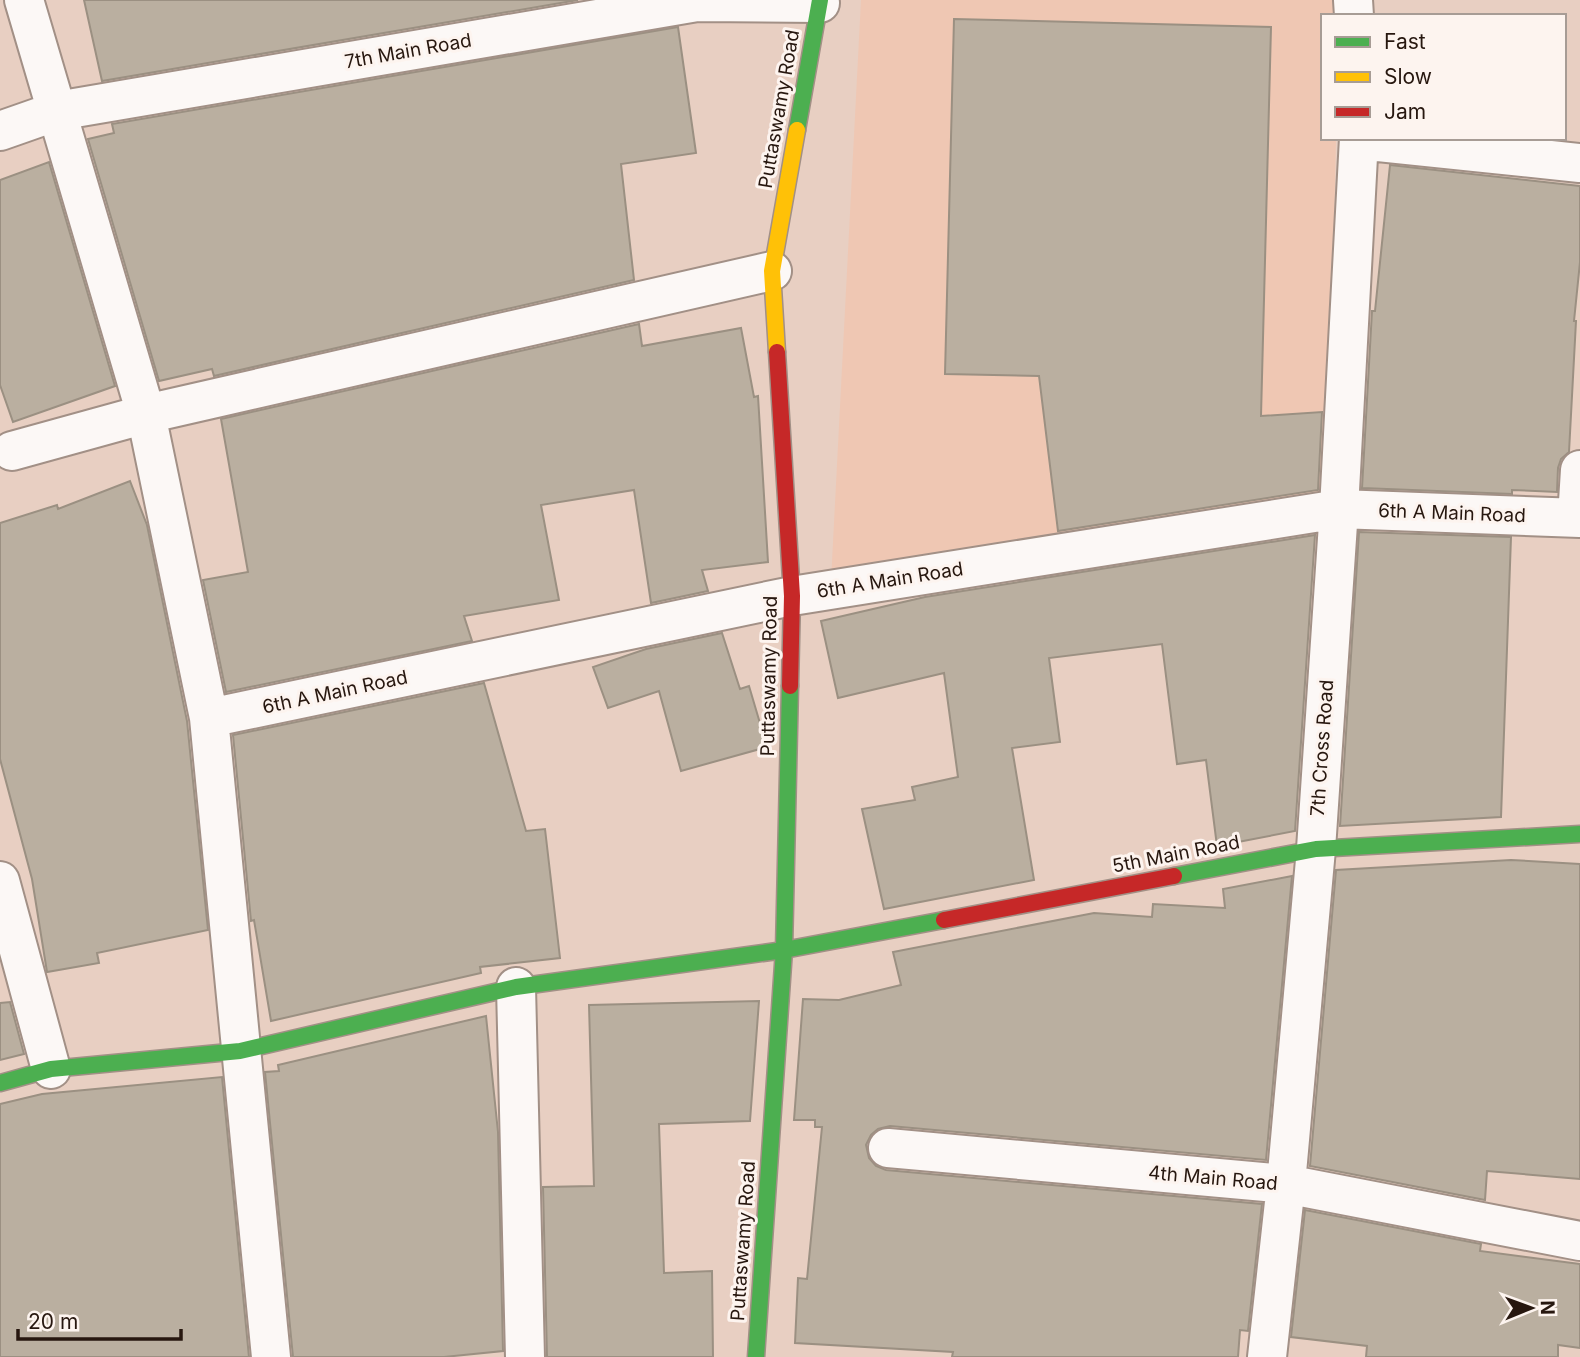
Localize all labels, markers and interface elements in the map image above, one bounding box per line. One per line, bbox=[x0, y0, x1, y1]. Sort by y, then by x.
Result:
legend bbox=[1321, 14, 1566, 140]
street label: Puttaswamy Road bbox=[754, 28, 804, 190]
street label: 7th Main Road bbox=[343, 29, 473, 73]
text: Fast bbox=[1384, 29, 1426, 54]
text: Slow bbox=[1384, 64, 1432, 89]
text: Jam bbox=[1384, 99, 1426, 124]
street label: 6th A Main Road bbox=[1378, 499, 1526, 527]
street label: 6th A Main Road bbox=[815, 557, 965, 603]
street label: Puttaswamy Road bbox=[756, 596, 782, 756]
street label: 6th A Main Road bbox=[260, 665, 410, 719]
street label: 7th Cross Road bbox=[1306, 679, 1338, 817]
street label: 5th Main Road bbox=[1110, 830, 1242, 878]
street label: Puttaswamy Road bbox=[726, 1160, 760, 1322]
street label: 4th Main Road bbox=[1147, 1161, 1279, 1195]
north arrow bbox=[1496, 1273, 1566, 1343]
scale bar bbox=[18, 1298, 180, 1342]
text: N bbox=[1536, 1300, 1559, 1315]
text: 20 m bbox=[28, 1309, 78, 1334]

